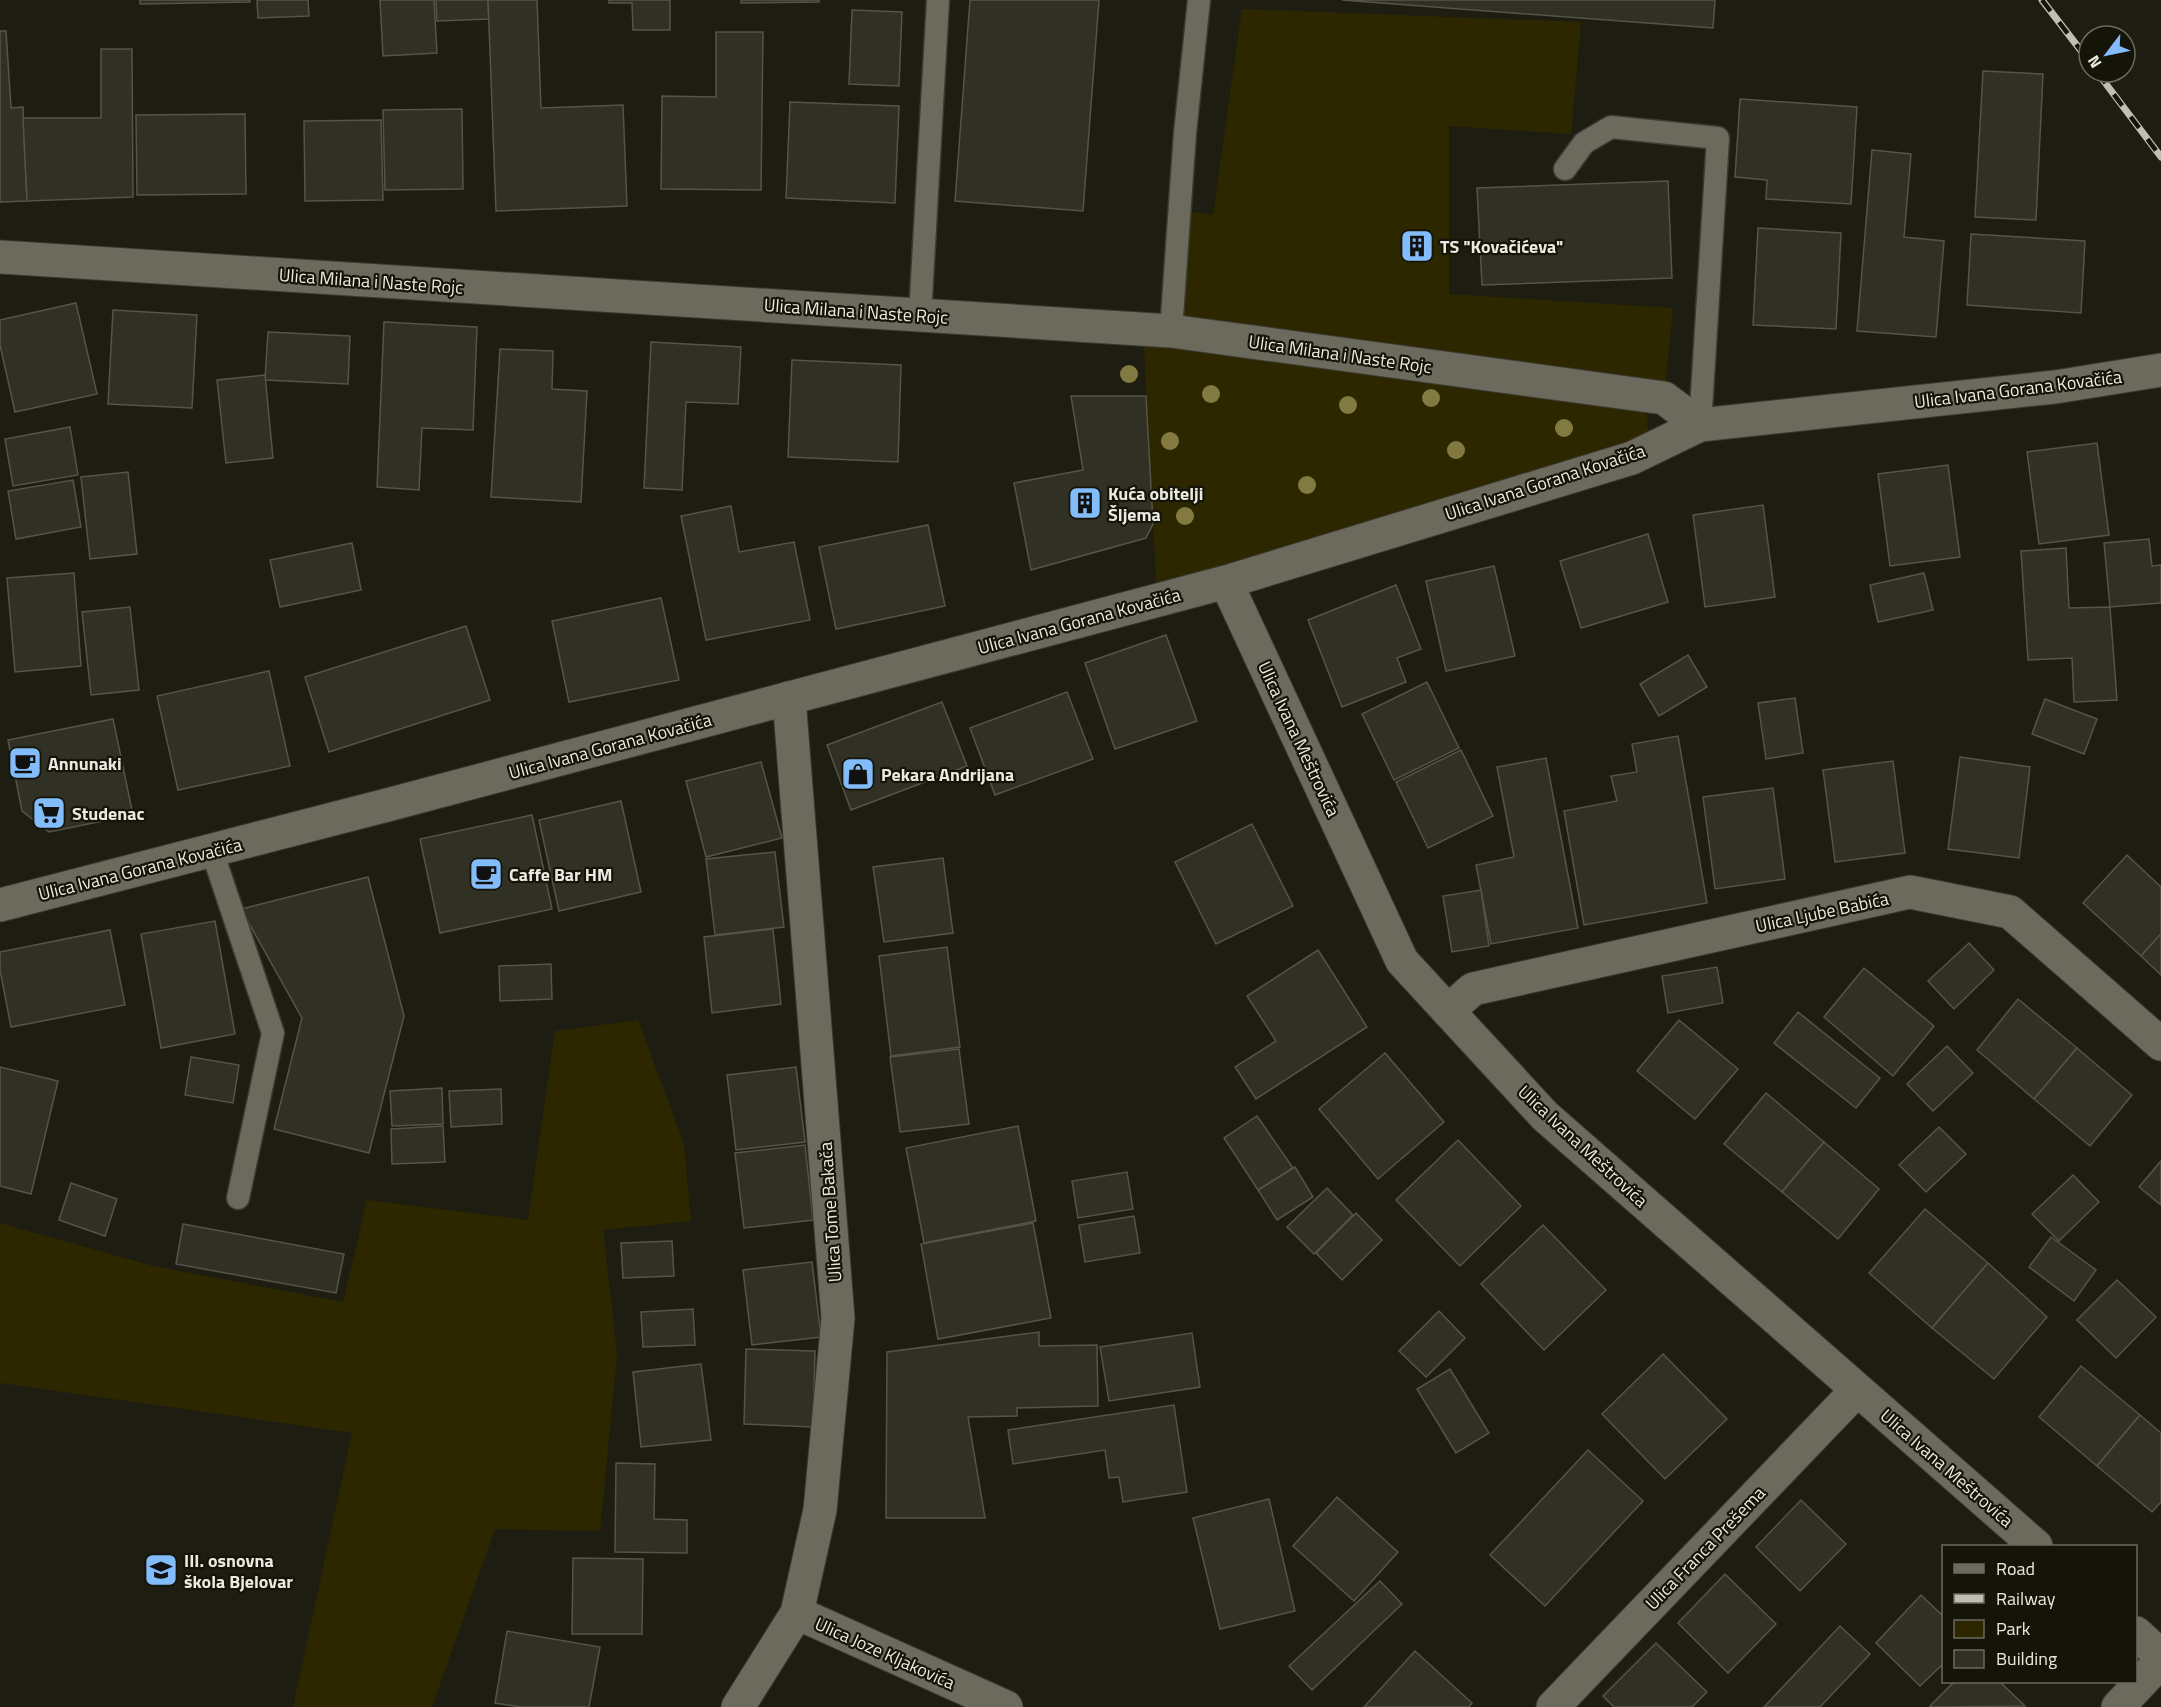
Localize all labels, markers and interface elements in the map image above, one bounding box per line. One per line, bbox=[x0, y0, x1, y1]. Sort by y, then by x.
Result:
north arrow bbox=[2077, 24, 2137, 84]
text: N bbox=[2081, 51, 2107, 73]
building icon: TS "Kovačićeva" bbox=[1399, 228, 1435, 264]
place label: TS "Kovačićeva" bbox=[1440, 233, 1563, 260]
street label: Ulica Milana i Naste Rojc bbox=[278, 261, 464, 301]
street label: Ulica Milana i Naste Rojc bbox=[763, 291, 949, 331]
street label: Ulica Milana i Naste Rojc bbox=[1247, 328, 1433, 380]
street label: Ulica Ivana Gorana Kovačića bbox=[1913, 363, 2123, 415]
street label: Ulica Ivana Gorana Kovačića bbox=[1441, 437, 1649, 527]
place label: Kuća obitelji Šljema bbox=[1108, 480, 1203, 528]
building icon: Kuća obitelji Šljema bbox=[1067, 485, 1103, 521]
street label: Ulica Ivana Gorana Kovačića bbox=[975, 581, 1183, 661]
street label: Ulica Ivana Meštrovića bbox=[1251, 657, 1347, 821]
street label: Ulica Ivana Gorana Kovačića bbox=[506, 706, 714, 786]
cafe icon: Annunaki bbox=[7, 745, 43, 781]
place label: Annunaki bbox=[48, 750, 122, 777]
shop icon: Pekara Andrijana bbox=[840, 756, 876, 792]
place label: Pekara Andrijana bbox=[881, 761, 1014, 788]
supermarket icon: Studenac bbox=[31, 795, 67, 831]
place label: Studenac bbox=[72, 800, 144, 827]
street label: Ulica Ivana Gorana Kovačića bbox=[35, 831, 245, 907]
cafe icon: Caffe Bar HM bbox=[468, 856, 504, 892]
place label: Caffe Bar HM bbox=[509, 861, 612, 888]
street label: Ulica Ljube Babića bbox=[1753, 885, 1891, 939]
street label: Ulica Ivana Meštrovića bbox=[1512, 1079, 1654, 1213]
street label: Ulica Tome Bakača bbox=[812, 1141, 848, 1283]
street label: Ulica Ivana Meštrovića bbox=[1874, 1402, 2020, 1534]
street label: Ulica Franca Prešema bbox=[1639, 1480, 1771, 1616]
legend bbox=[1942, 1545, 2137, 1683]
place label: III. osnovna škola Bjelovar bbox=[184, 1547, 293, 1595]
school or university icon: III. osnovna škola Bjelovar bbox=[143, 1552, 179, 1588]
text: Road bbox=[1996, 1555, 2035, 1582]
text: Railway bbox=[1996, 1585, 2056, 1612]
street label: Ulica Joze Kljakovića bbox=[811, 1610, 959, 1696]
text: Park bbox=[1996, 1615, 2031, 1642]
text: Building bbox=[1996, 1645, 2057, 1672]

